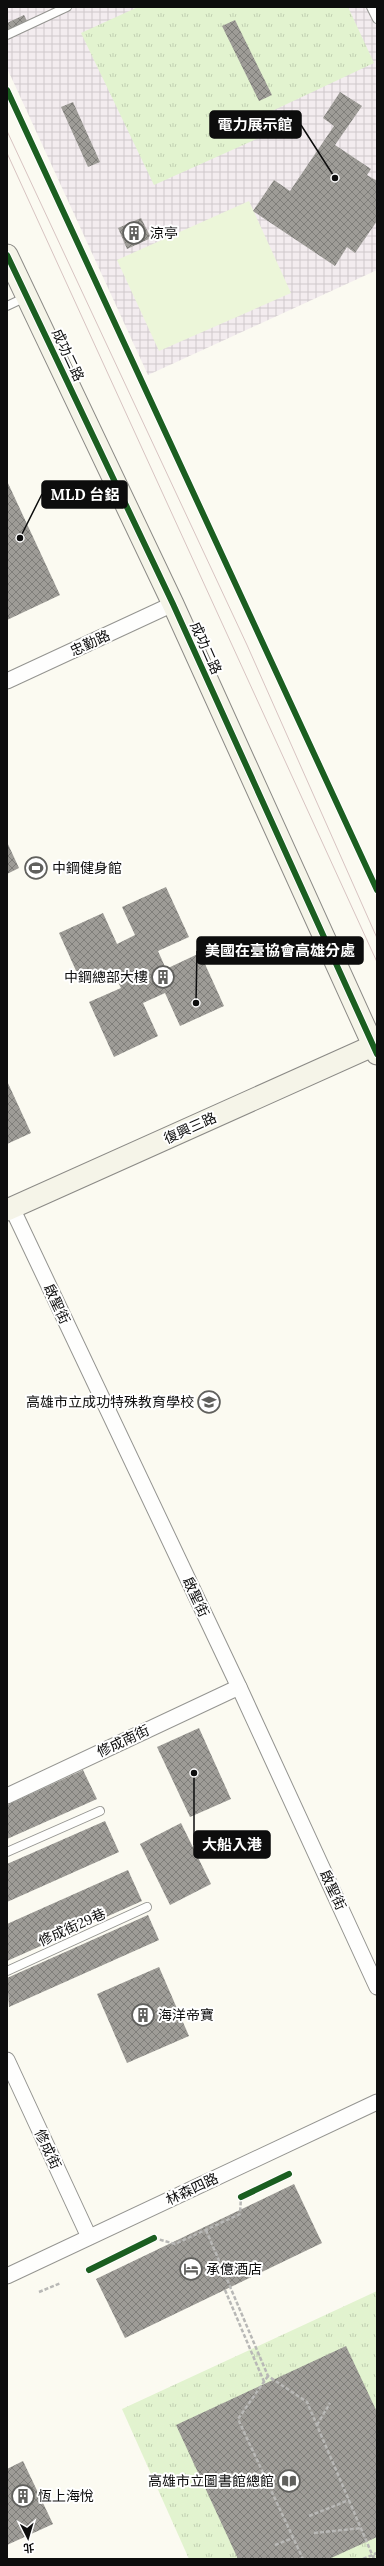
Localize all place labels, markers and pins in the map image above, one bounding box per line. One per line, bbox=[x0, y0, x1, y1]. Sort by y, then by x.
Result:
callout: 電力展示館 bbox=[210, 111, 301, 138]
building icon: 涼亭 bbox=[121, 220, 147, 246]
place label: 涼亭 bbox=[150, 224, 178, 242]
callout: MLD 台鋁 bbox=[42, 481, 127, 508]
sports icon: 中鋼健身館 bbox=[23, 855, 49, 881]
place label: 中鋼健身館 bbox=[52, 859, 122, 877]
callout: 美國在臺協會高雄分處 bbox=[197, 937, 363, 964]
building icon: 中鋼總部大樓 bbox=[150, 964, 176, 990]
place label: 中鋼總部大樓 bbox=[64, 968, 148, 986]
school or university icon: 高雄市立成功特殊教育學校 bbox=[196, 1389, 222, 1415]
place label: 高雄市立成功特殊教育學校 bbox=[26, 1393, 194, 1411]
callout: 大船入港 bbox=[194, 1831, 270, 1858]
building icon: 海洋帝寶 bbox=[130, 2002, 156, 2028]
place label: 海洋帝寶 bbox=[158, 2006, 214, 2024]
hotel icon: 承億酒店 bbox=[178, 2256, 204, 2282]
place label: 承億酒店 bbox=[206, 2260, 262, 2278]
library icon: 高雄市立圖書館總館 bbox=[276, 2468, 302, 2494]
place label: 高雄市立圖書館總館 bbox=[148, 2472, 274, 2490]
building icon: 恆上海悅 bbox=[10, 2483, 36, 2509]
place label: 恆上海悅 bbox=[38, 2487, 94, 2505]

